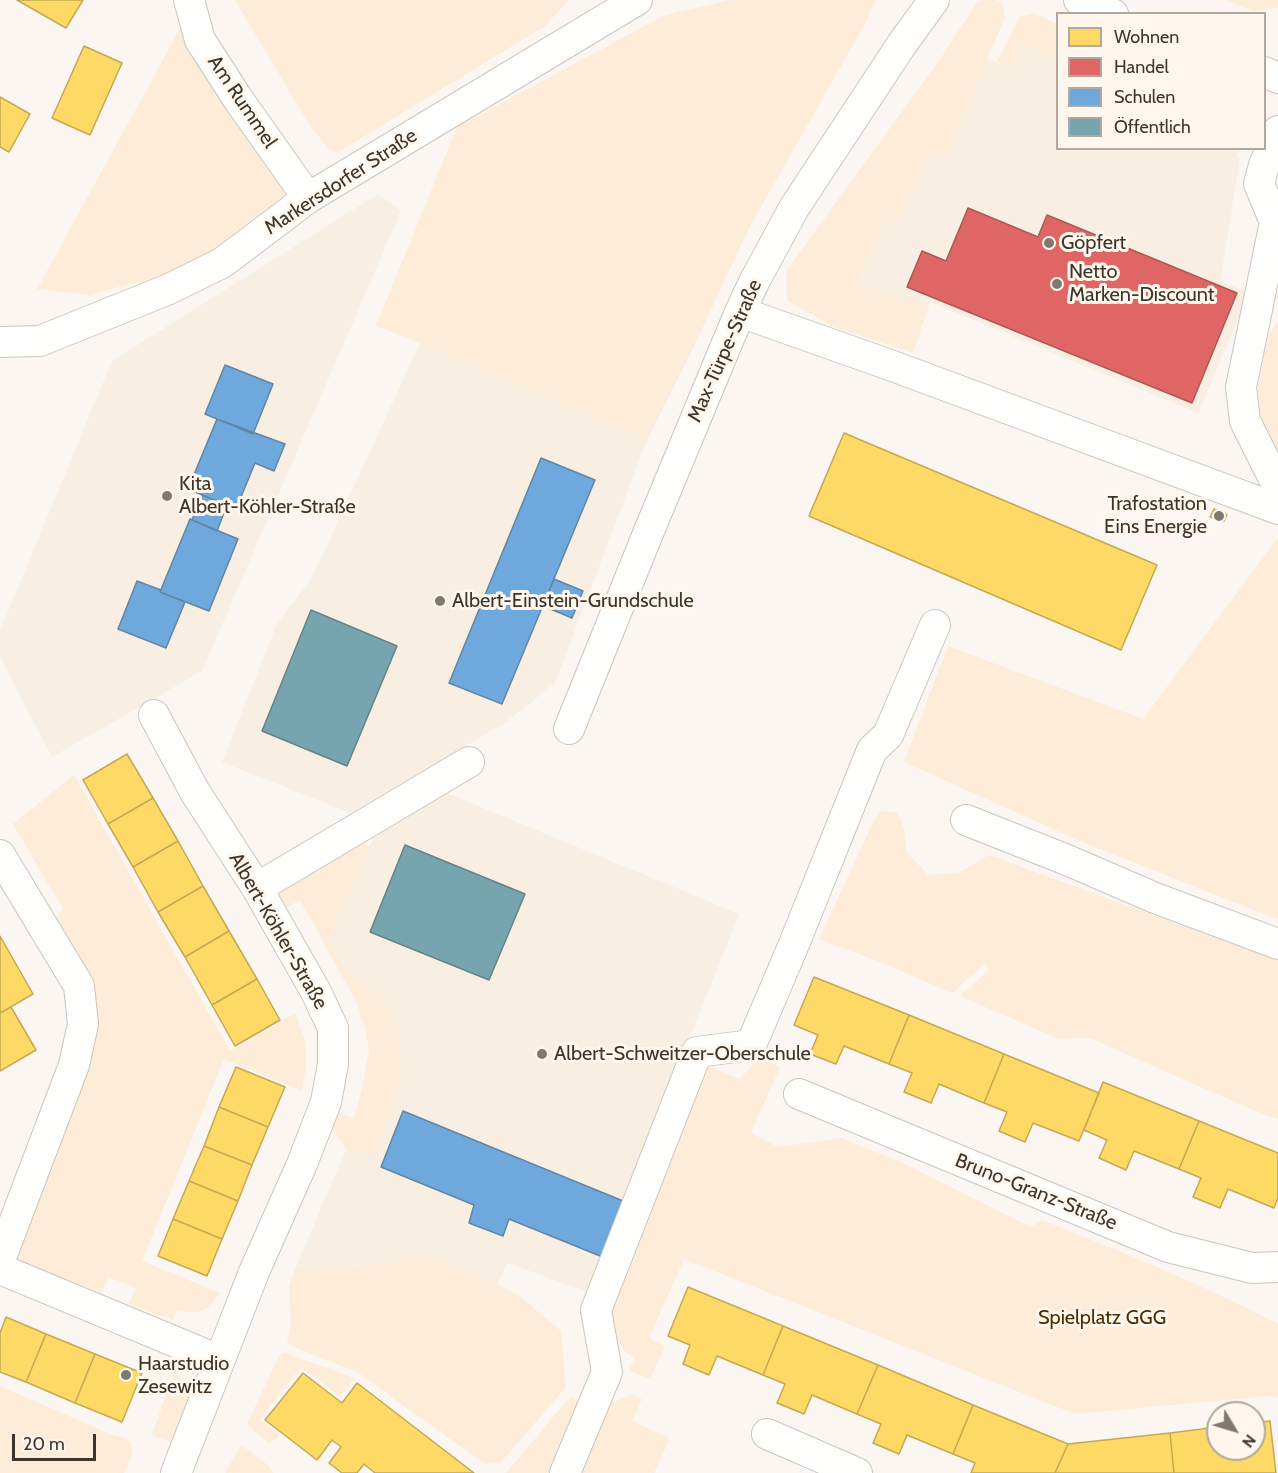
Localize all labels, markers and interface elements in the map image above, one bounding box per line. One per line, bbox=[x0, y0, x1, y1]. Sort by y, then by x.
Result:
legend bbox=[1056, 12, 1266, 150]
text: Wohnen bbox=[1114, 26, 1179, 48]
street label: Am Rummel bbox=[202, 51, 282, 153]
text: Handel bbox=[1114, 56, 1169, 78]
text: Schulen bbox=[1114, 86, 1175, 108]
text: Öffentlich bbox=[1114, 116, 1191, 138]
street label: Markersdorfer Straße bbox=[260, 124, 422, 240]
place label: Göpfert bbox=[1061, 231, 1126, 255]
marker: Göpfert bbox=[1042, 236, 1056, 250]
place label: Netto Marken-Discount bbox=[1069, 260, 1215, 307]
street label: Max-Türpe-Straße bbox=[683, 276, 767, 426]
marker: Netto Marken-Discount bbox=[1050, 277, 1064, 291]
place label: Kita Albert-Köhler-Straße bbox=[179, 472, 356, 519]
marker: Kita Albert-Köhler-Straße bbox=[160, 489, 174, 503]
place label: Trafostation Eins Energie bbox=[1104, 492, 1207, 539]
marker: Trafostation Eins Energie bbox=[1212, 509, 1226, 523]
place label: Albert-Einstein-Grundschule bbox=[452, 589, 694, 613]
marker: Albert-Einstein-Grundschule bbox=[433, 594, 447, 608]
street label: Albert-Köhler-Straße bbox=[223, 848, 333, 1014]
place label: Albert-Schweitzer-Oberschule bbox=[554, 1042, 811, 1066]
marker: Albert-Schweitzer-Oberschule bbox=[535, 1047, 549, 1061]
street label: Bruno-Granz-Straße bbox=[952, 1149, 1120, 1235]
park label: Spielplatz GGG bbox=[1038, 1306, 1166, 1330]
place label: Haarstudio Zesewitz bbox=[138, 1352, 229, 1399]
marker: Haarstudio Zesewitz bbox=[119, 1368, 133, 1382]
north arrow bbox=[1206, 1401, 1266, 1461]
scale bar bbox=[15, 1422, 99, 1460]
text: N bbox=[1238, 1431, 1260, 1451]
text: 20 m bbox=[23, 1433, 65, 1455]

